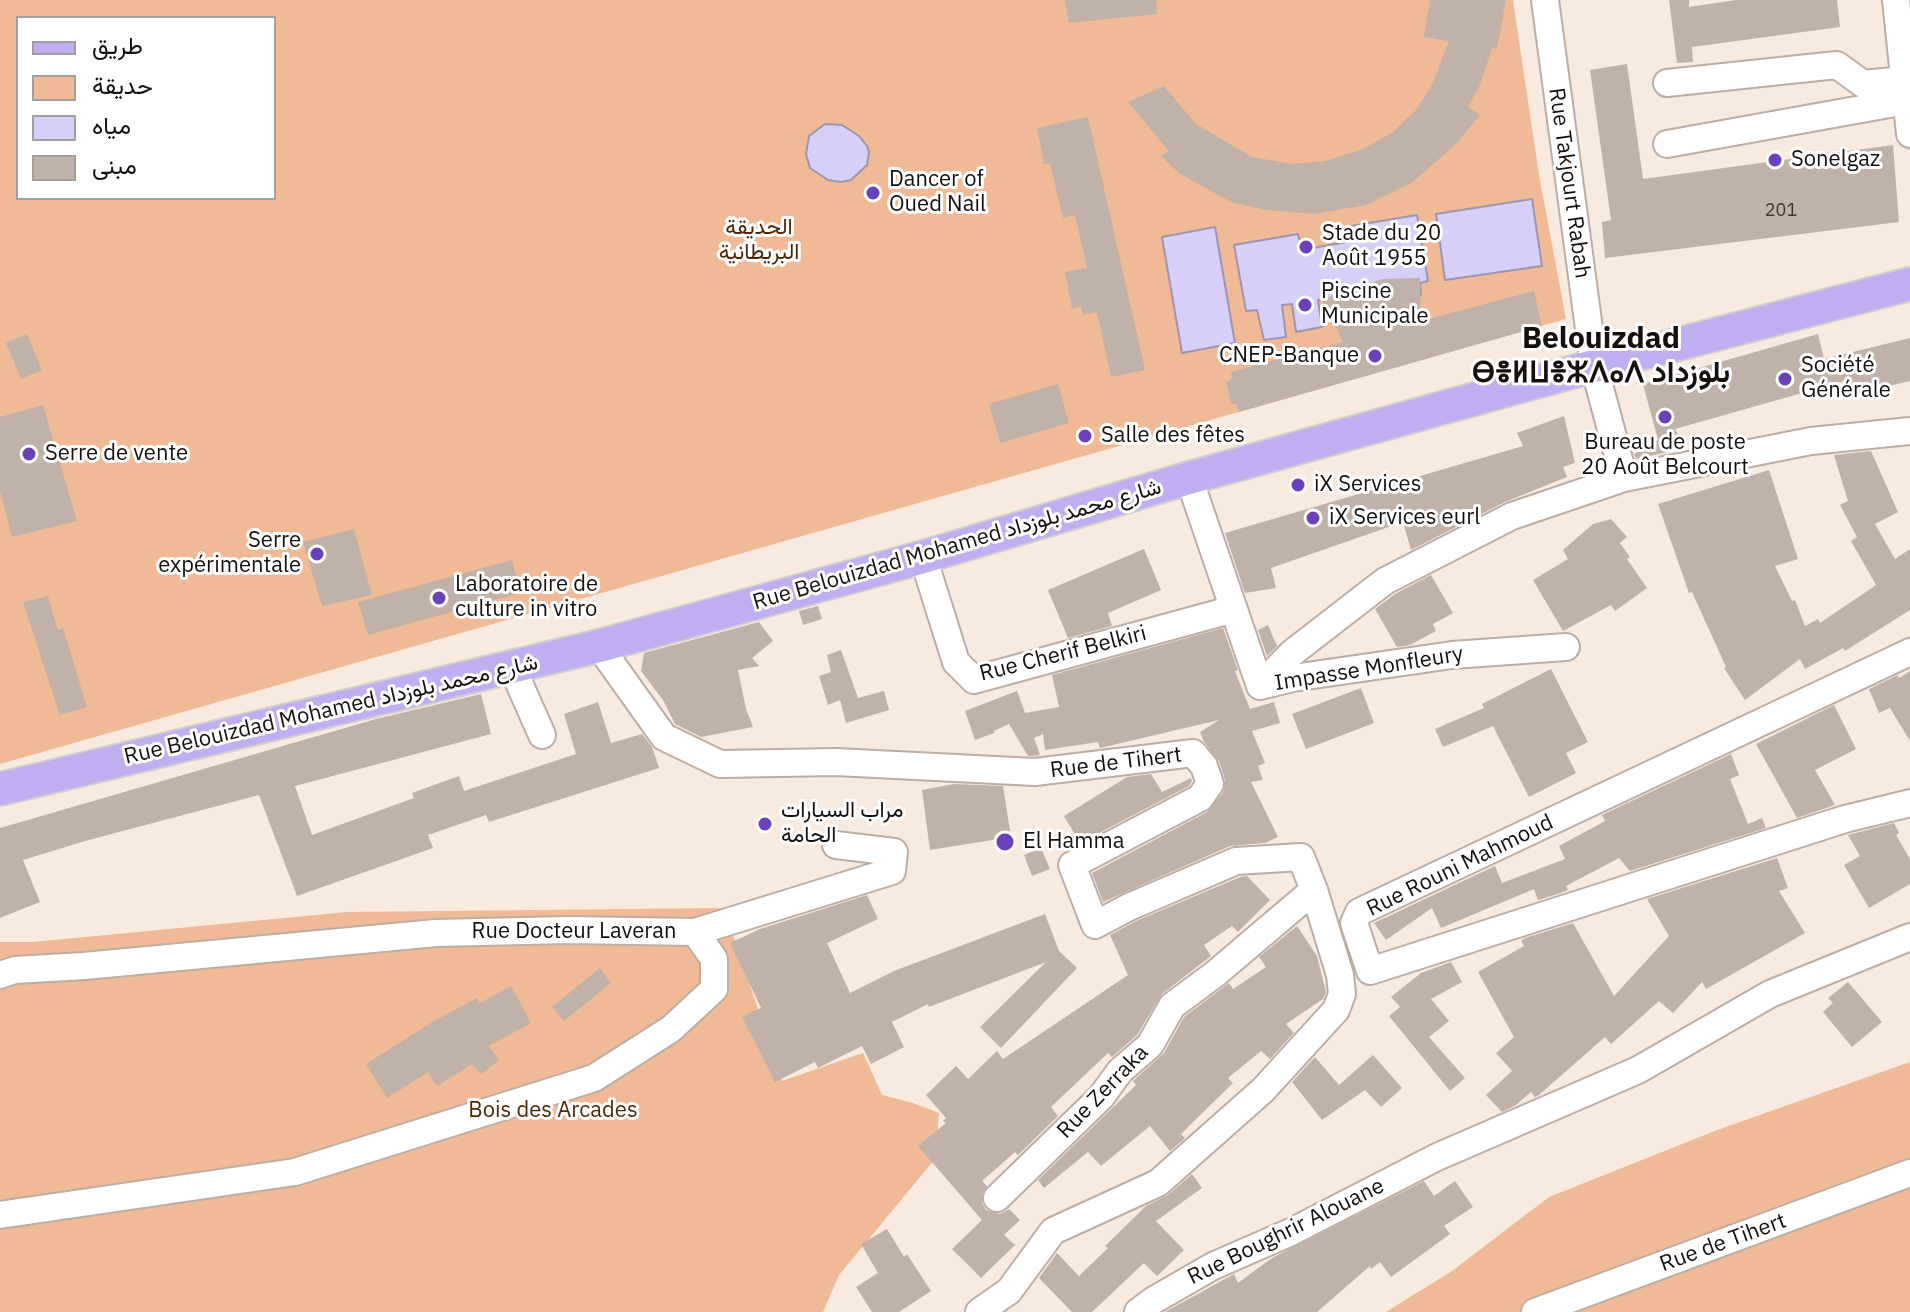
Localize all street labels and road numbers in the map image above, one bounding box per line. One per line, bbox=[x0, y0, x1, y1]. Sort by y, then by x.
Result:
street label: Rue Takjourt Rabah bbox=[1543, 86, 1595, 280]
street label: Rue Belouizdad Mohamed شارع محمد بلوزداد bbox=[750, 474, 1164, 616]
street label: Rue Cherif Belkiri bbox=[977, 620, 1149, 688]
street label: Impasse Monfleury bbox=[1273, 641, 1465, 697]
street label: Rue Belouizdad Mohamed شارع محمد بلوزداد bbox=[122, 649, 540, 771]
street label: Rue de Tihert bbox=[1049, 742, 1183, 784]
street label: Rue Rouni Mahmoud bbox=[1362, 809, 1558, 923]
street label: Rue Docteur Laveran bbox=[472, 919, 676, 945]
street label: Rue Zerraka bbox=[1052, 1040, 1154, 1144]
street label: Rue Boughrir Alouane bbox=[1184, 1173, 1388, 1291]
street label: Rue de Tihert bbox=[1656, 1208, 1790, 1278]

